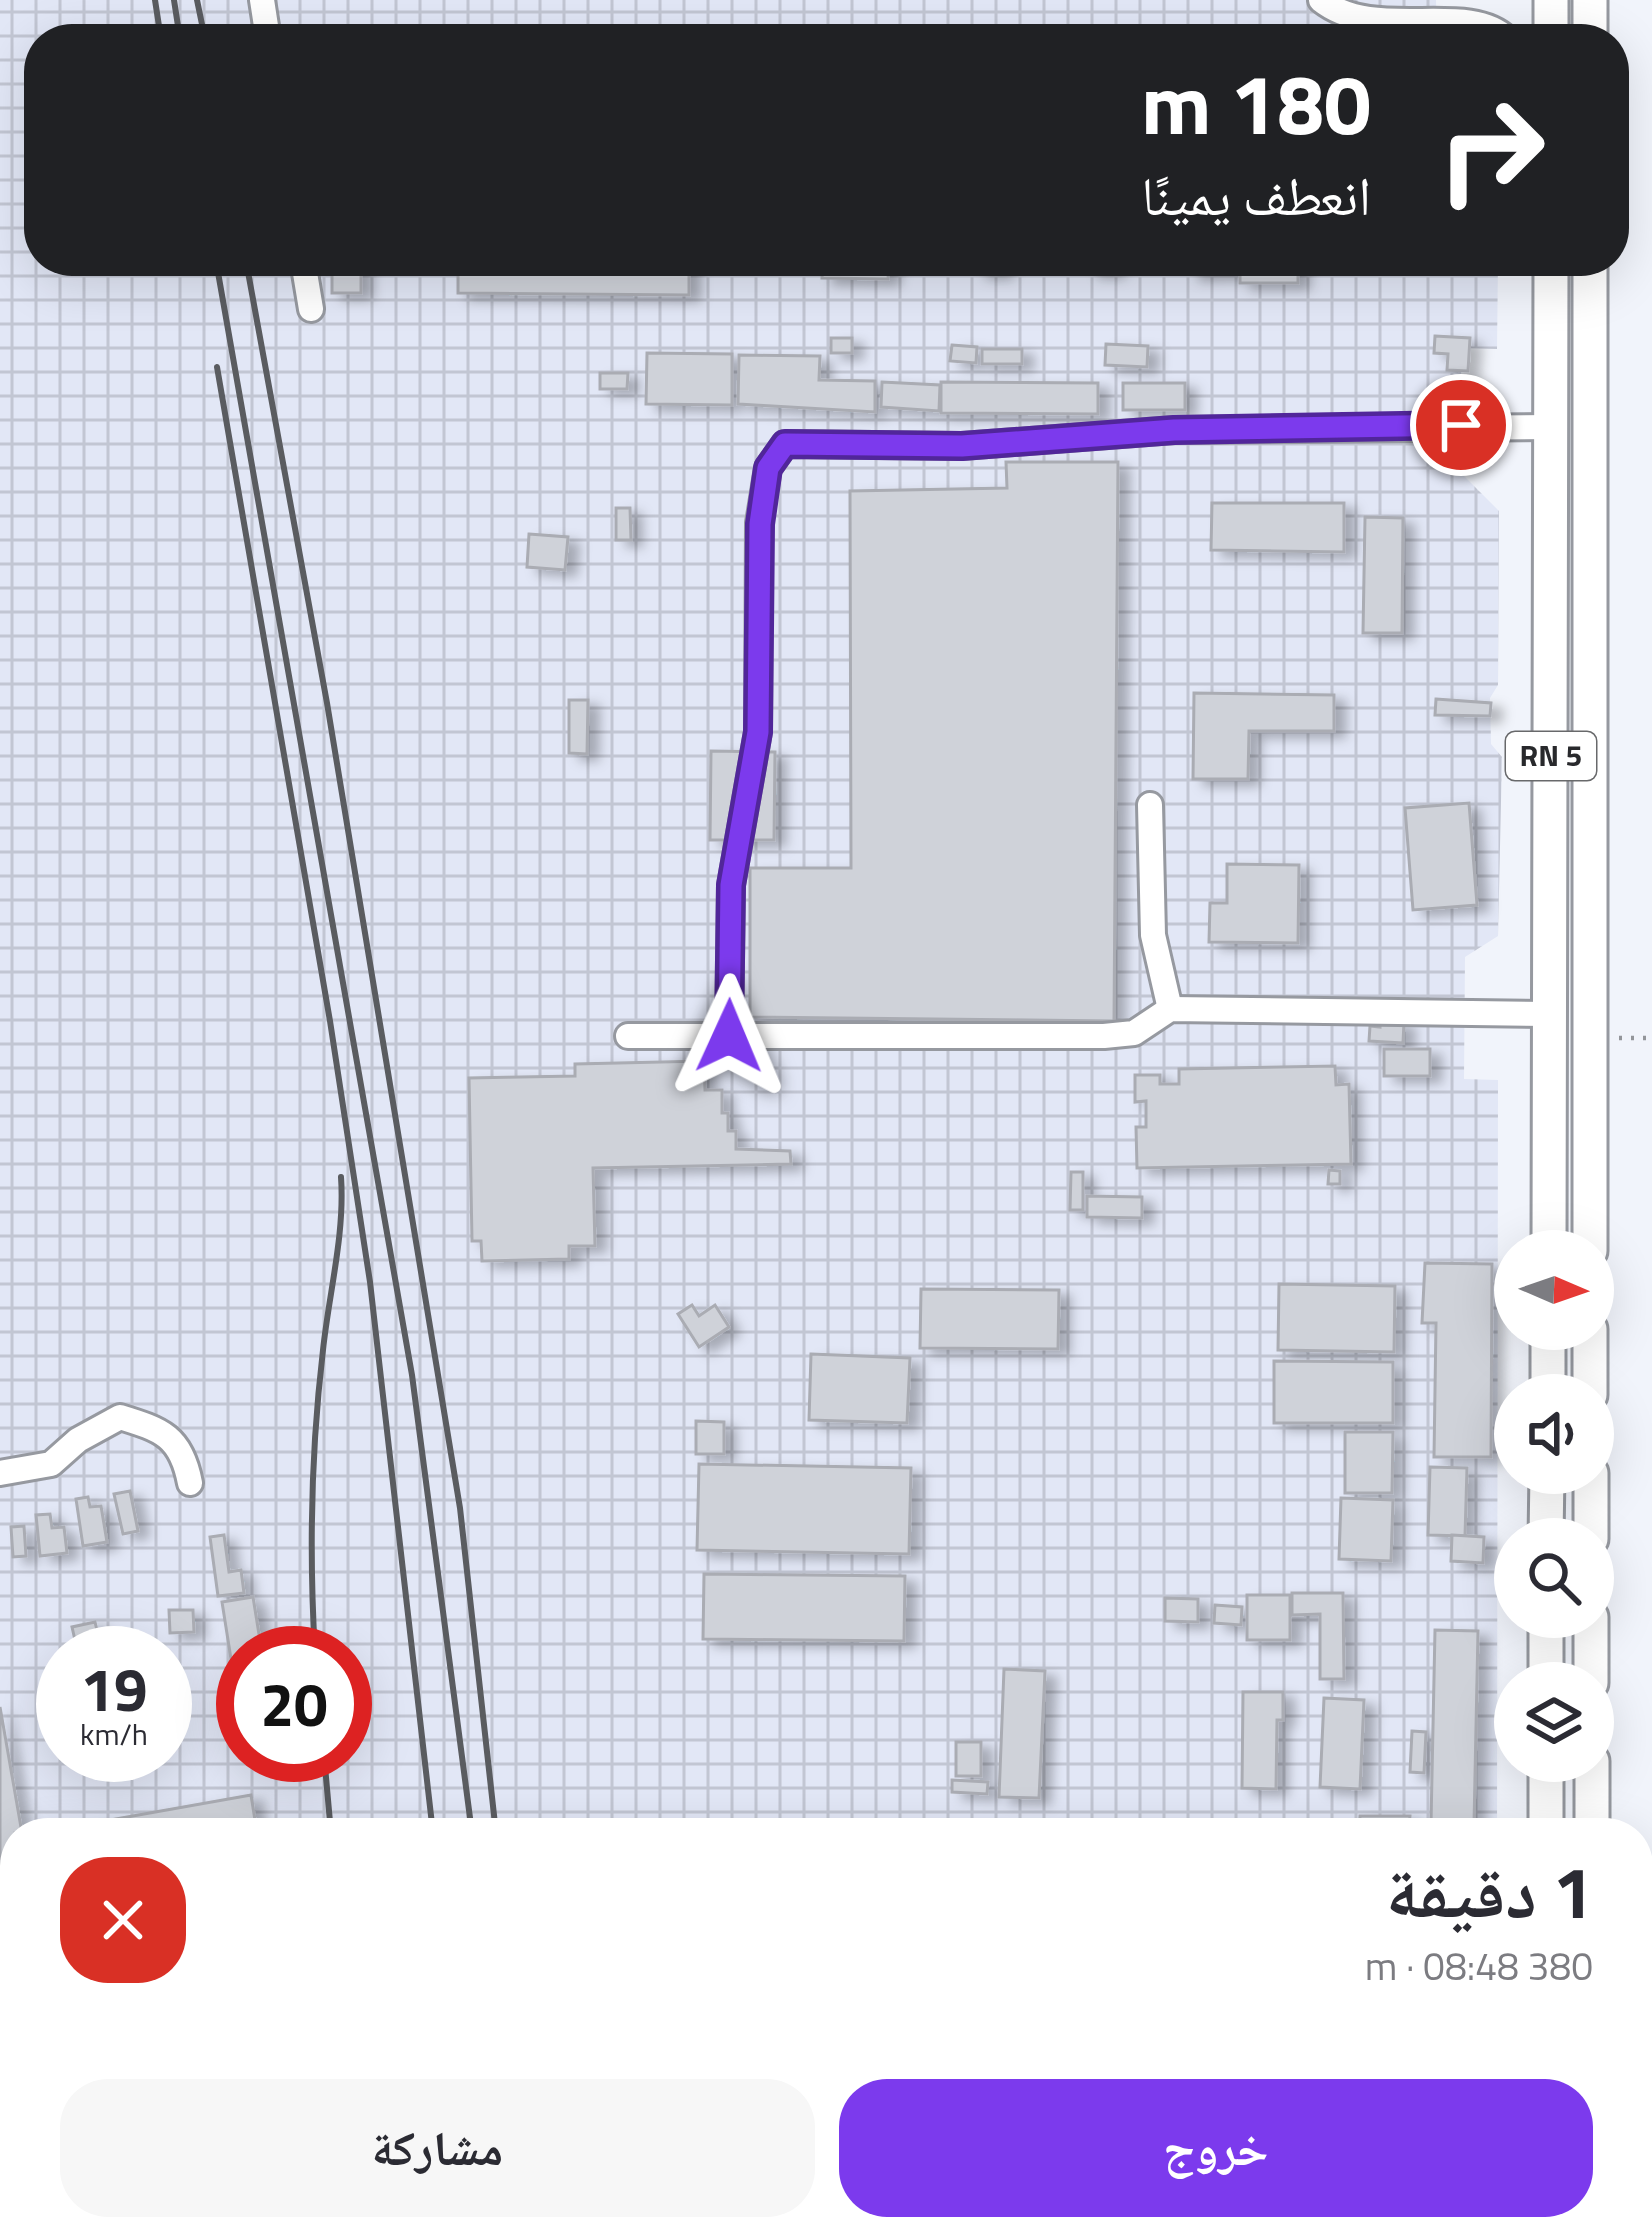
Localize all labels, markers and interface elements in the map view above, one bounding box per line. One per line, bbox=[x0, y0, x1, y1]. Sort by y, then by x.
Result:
text: 180 m bbox=[1141, 39, 1371, 167]
icon: right bbox=[1413, 72, 1569, 228]
text: انعطف يمينًا bbox=[1141, 154, 1371, 236]
pin bbox=[1410, 374, 1512, 476]
icon: arrive bbox=[1428, 392, 1494, 458]
road number: RN 5 bbox=[1506, 732, 1596, 780]
position arrow bbox=[666, 973, 792, 1099]
north arrow bbox=[1494, 1230, 1614, 1350]
map controls bbox=[1494, 1230, 1614, 1782]
button: sound bbox=[1494, 1374, 1614, 1494]
button: search bbox=[1494, 1518, 1614, 1638]
speed limit sign: 20 bbox=[216, 1626, 372, 1782]
text: 19 bbox=[80, 1643, 148, 1734]
button: layers bbox=[1494, 1662, 1614, 1782]
text: km/h bbox=[80, 1711, 148, 1757]
text: 1 دقيقة bbox=[1386, 1836, 1593, 1946]
button: close bbox=[60, 1857, 186, 1983]
text: 380 m · 08:48 bbox=[1365, 1936, 1593, 1995]
button: مشاركة bbox=[60, 2079, 815, 2217]
button: خروج bbox=[839, 2079, 1593, 2217]

